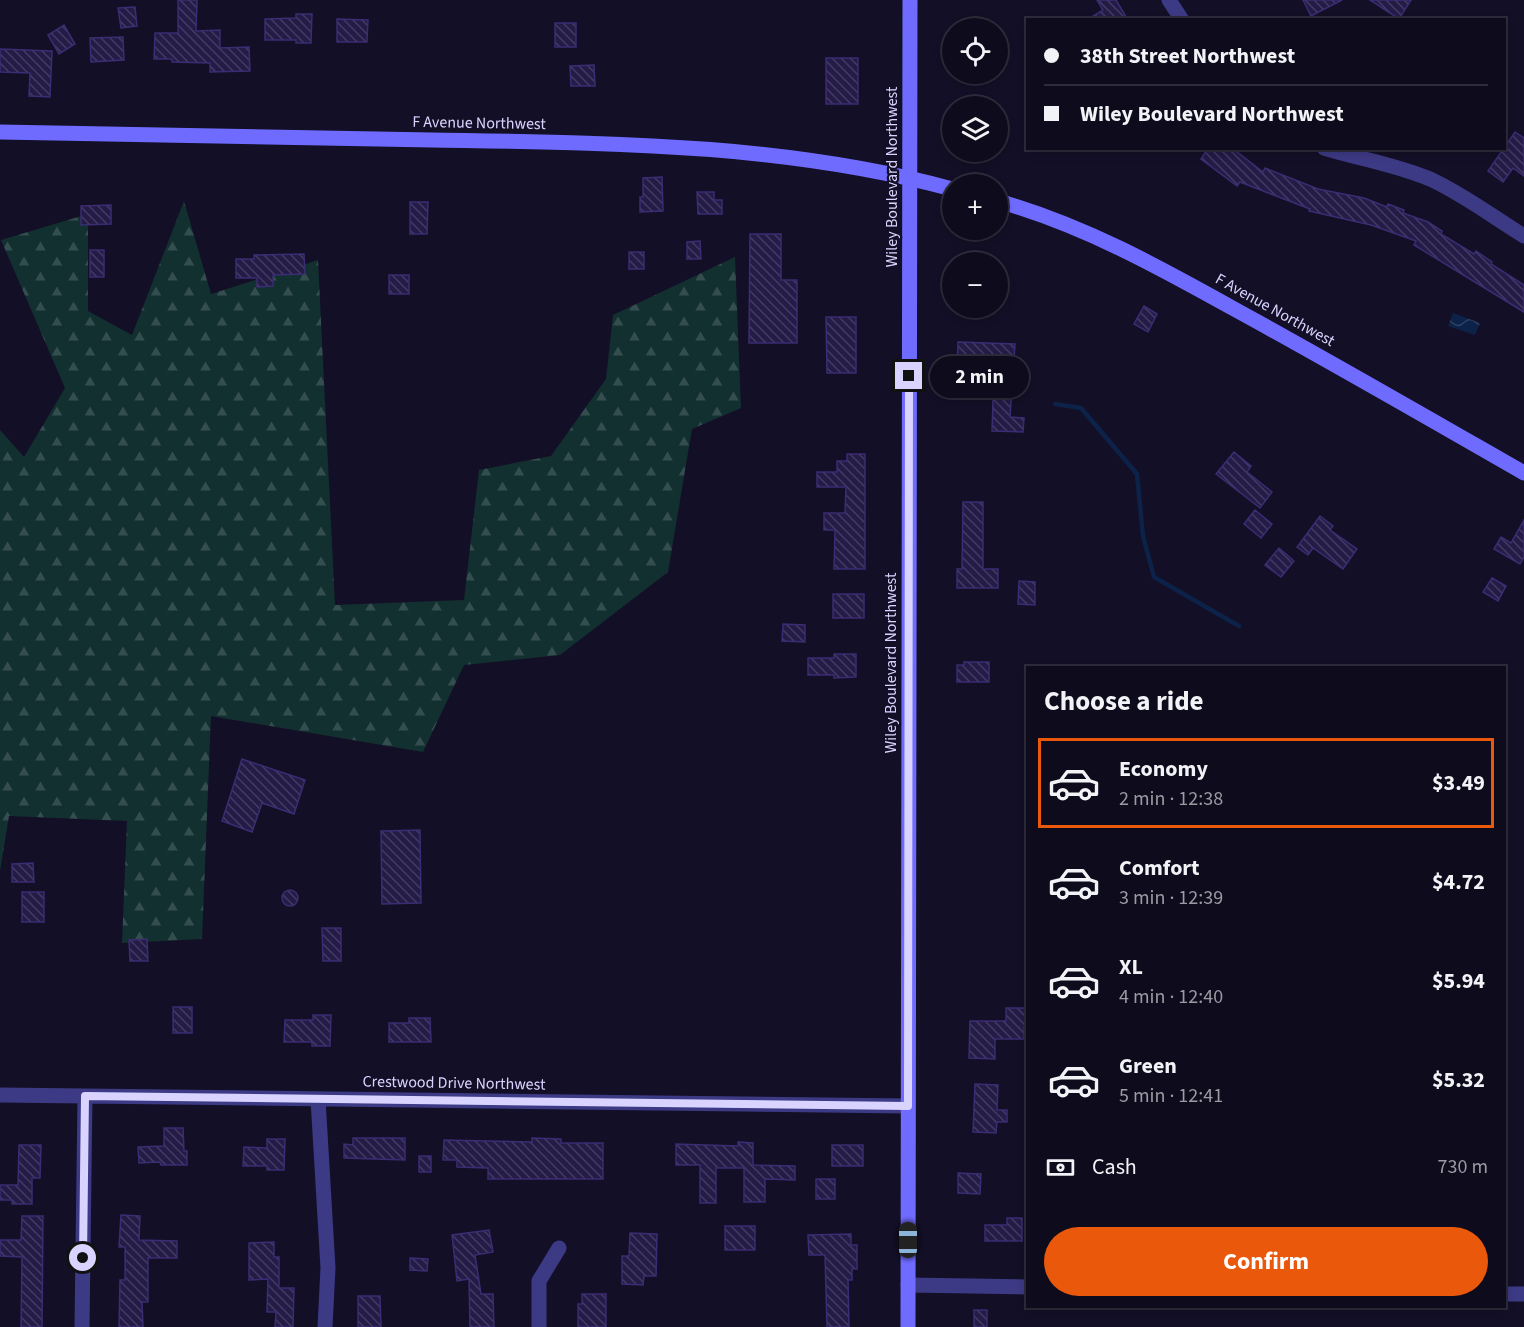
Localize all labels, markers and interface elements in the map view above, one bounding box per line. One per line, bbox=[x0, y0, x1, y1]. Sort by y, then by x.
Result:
map controls bbox=[942, 18, 1008, 318]
button: locate bbox=[942, 18, 1008, 84]
text: 38th Street Northwest bbox=[1080, 40, 1295, 72]
street label: Wiley Boulevard Northwest bbox=[881, 86, 903, 267]
button: layers bbox=[942, 96, 1008, 162]
text: Wiley Boulevard Northwest bbox=[1080, 98, 1344, 130]
street label: F Avenue Northwest bbox=[412, 111, 547, 135]
button: + bbox=[942, 174, 1008, 240]
button: − bbox=[942, 252, 1008, 318]
street label: F Avenue Northwest bbox=[1211, 268, 1339, 352]
callout: 2 min bbox=[930, 355, 1029, 397]
route end bbox=[895, 362, 922, 389]
text: 2 min bbox=[955, 363, 1004, 391]
street label: Wiley Boulevard Northwest bbox=[880, 572, 902, 753]
text: Choose a ride bbox=[1044, 682, 1204, 721]
text: Economy bbox=[1119, 753, 1208, 785]
icon: car bbox=[1047, 756, 1101, 810]
text: $3.49 bbox=[1432, 767, 1485, 799]
text: 2 min · 12:38 bbox=[1119, 785, 1223, 813]
text: Comfort bbox=[1119, 852, 1200, 884]
icon: car bbox=[1047, 855, 1101, 909]
text: $4.72 bbox=[1432, 866, 1485, 898]
text: 3 min · 12:39 bbox=[1119, 884, 1223, 912]
text: XL bbox=[1119, 951, 1143, 983]
icon: car bbox=[1047, 954, 1101, 1008]
text: $5.94 bbox=[1432, 965, 1485, 997]
text: 4 min · 12:40 bbox=[1119, 983, 1223, 1011]
text: Green bbox=[1119, 1050, 1177, 1082]
icon: car bbox=[1047, 1053, 1101, 1107]
text: $5.32 bbox=[1432, 1064, 1485, 1096]
street label: Crestwood Drive Northwest bbox=[362, 1070, 546, 1096]
text: 5 min · 12:41 bbox=[1119, 1082, 1223, 1110]
icon: cash bbox=[1044, 1151, 1077, 1184]
text: Cash bbox=[1092, 1151, 1137, 1183]
text: 730 m bbox=[1438, 1153, 1488, 1181]
car bbox=[899, 1222, 917, 1258]
button: Confirm bbox=[1044, 1227, 1488, 1296]
route start bbox=[69, 1244, 96, 1271]

